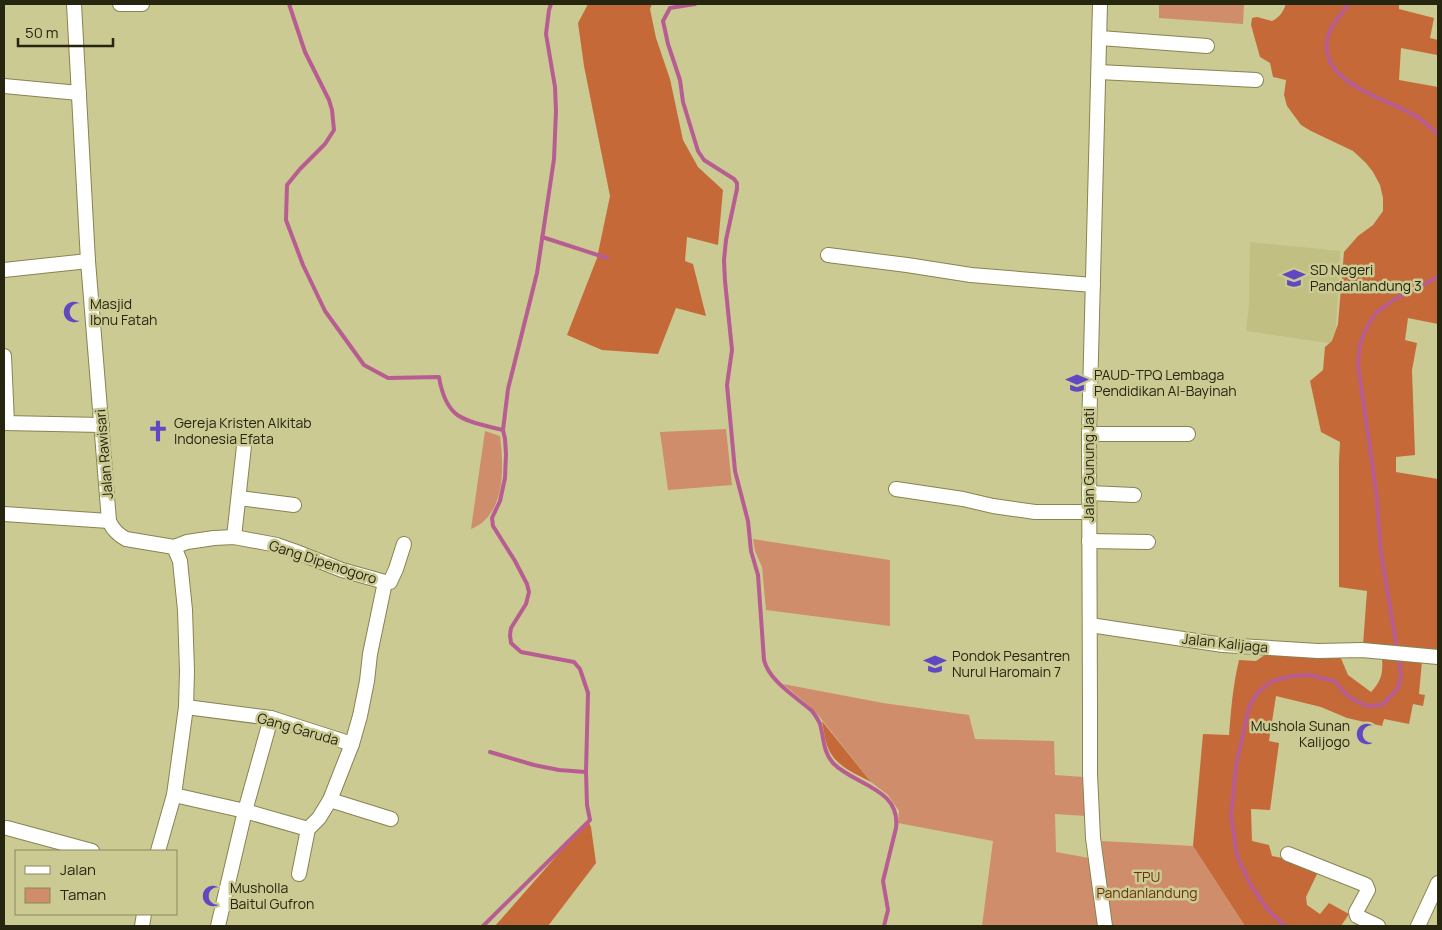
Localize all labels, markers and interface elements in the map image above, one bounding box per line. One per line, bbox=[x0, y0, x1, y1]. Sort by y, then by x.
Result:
scale bar bbox=[18, 15, 112, 47]
text: 50 m bbox=[25, 22, 59, 43]
place label: SD Negeri Pandanlandung 3 bbox=[1310, 260, 1422, 295]
school or university icon: SD Negeri Pandanlandung 3 bbox=[1281, 265, 1307, 291]
place label: Masjid Ibnu Fatah bbox=[90, 294, 157, 329]
mosque icon: Masjid Ibnu Fatah bbox=[61, 299, 87, 325]
place label: PAUD-TPQ Lembaga Pendidikan Al-Bayinah bbox=[1094, 365, 1237, 400]
school or university icon: PAUD-TPQ Lembaga Pendidikan Al-Bayinah bbox=[1064, 370, 1090, 396]
street label: Jalan Rawisari bbox=[90, 408, 117, 500]
street label: Jalan Gunung Jati bbox=[1079, 408, 1098, 522]
place label: Gereja Kristen Alkitab Indonesia Efata bbox=[174, 413, 312, 448]
church icon: Gereja Kristen Alkitab Indonesia Efata bbox=[145, 418, 171, 444]
street label: Gang Dipenogoro bbox=[267, 535, 379, 588]
street label: Jalan Kalijaga bbox=[1181, 629, 1269, 656]
place label: Pondok Pesantren Nurul Haromain 7 bbox=[952, 646, 1070, 681]
school or university icon: Pondok Pesantren Nurul Haromain 7 bbox=[922, 651, 948, 677]
street label: Gang Garuda bbox=[255, 708, 341, 749]
place label: Mushola Sunan Kalijogo bbox=[1251, 716, 1350, 751]
mosque icon: Mushola Sunan Kalijogo bbox=[1354, 721, 1380, 747]
legend bbox=[15, 850, 178, 915]
text: Jalan bbox=[60, 859, 96, 880]
park label: TPU Pandanlandung bbox=[1096, 867, 1198, 902]
place label: Musholla Baitul Gufron bbox=[230, 878, 314, 913]
mosque icon: Musholla Baitul Gufron bbox=[200, 883, 226, 909]
text: Taman bbox=[60, 884, 106, 905]

